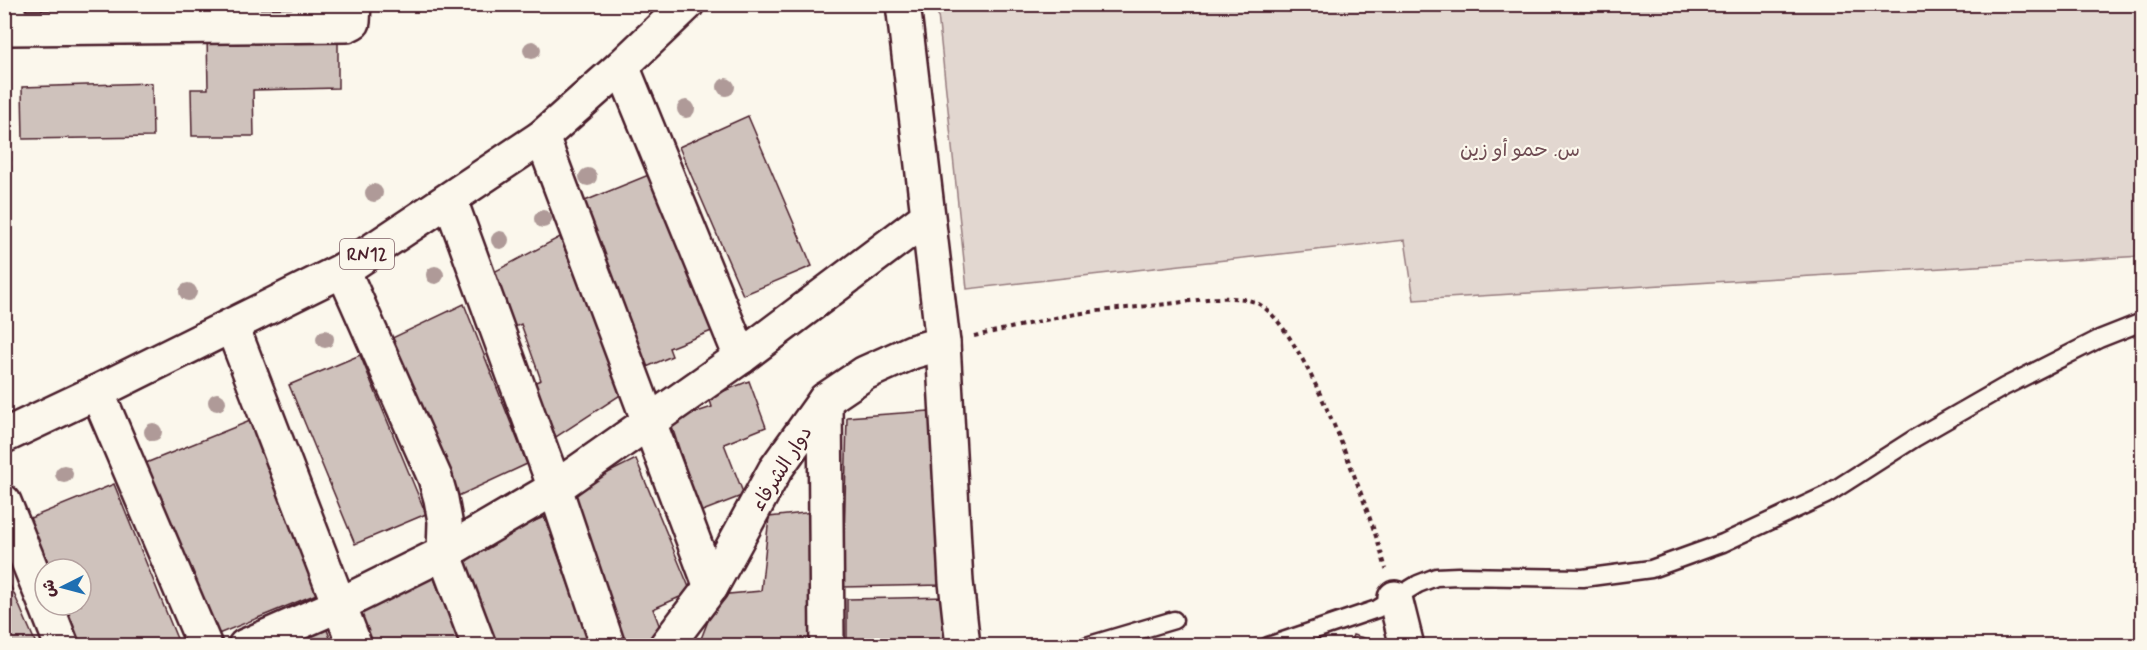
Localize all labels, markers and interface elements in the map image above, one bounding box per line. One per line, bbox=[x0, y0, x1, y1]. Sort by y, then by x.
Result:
park label: س. حمو أو زين bbox=[1460, 137, 1580, 164]
road number: RN12 bbox=[340, 239, 394, 269]
street label: دوار الشرفاء bbox=[745, 421, 819, 517]
north arrow bbox=[33, 557, 93, 617]
text: ش bbox=[38, 579, 61, 598]

